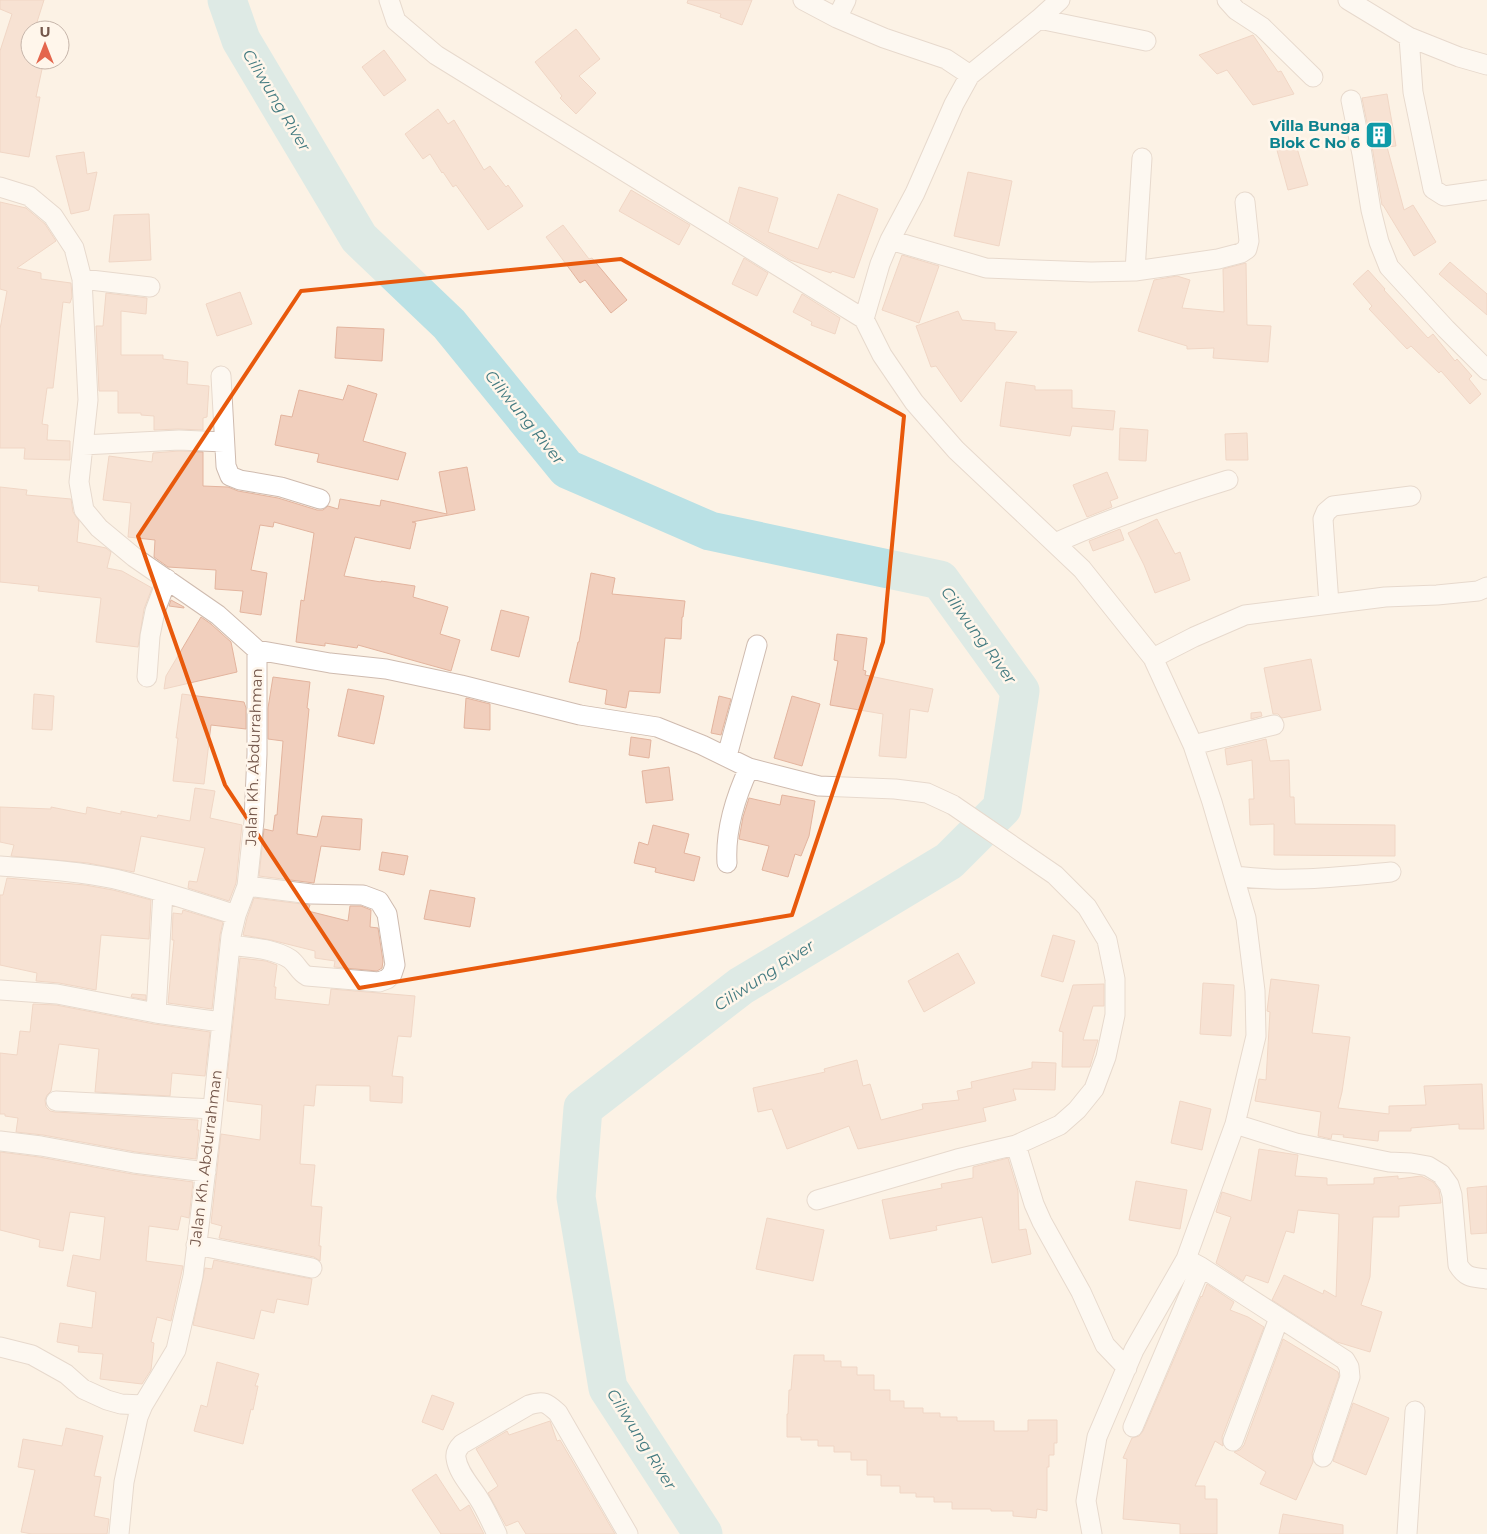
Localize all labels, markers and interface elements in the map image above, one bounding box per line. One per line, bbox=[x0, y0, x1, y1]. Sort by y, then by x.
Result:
north arrow bbox=[20, 20, 70, 70]
text: U bbox=[39, 23, 51, 41]
water label: Ciliwung River bbox=[239, 46, 315, 155]
place label: Villa Bunga Blok C No 6 bbox=[1269, 116, 1360, 152]
building icon: Villa Bunga Blok C No 6 bbox=[1364, 120, 1394, 150]
water label: Ciliwung River bbox=[481, 366, 569, 469]
water label: Ciliwung River bbox=[937, 583, 1021, 688]
street label: Jalan Kh. Abdurrahman bbox=[241, 668, 266, 847]
water label: Ciliwung River bbox=[711, 936, 818, 1015]
street label: Jalan Kh. Abdurrahman bbox=[185, 1069, 226, 1248]
water label: Ciliwung River bbox=[603, 1385, 681, 1494]

